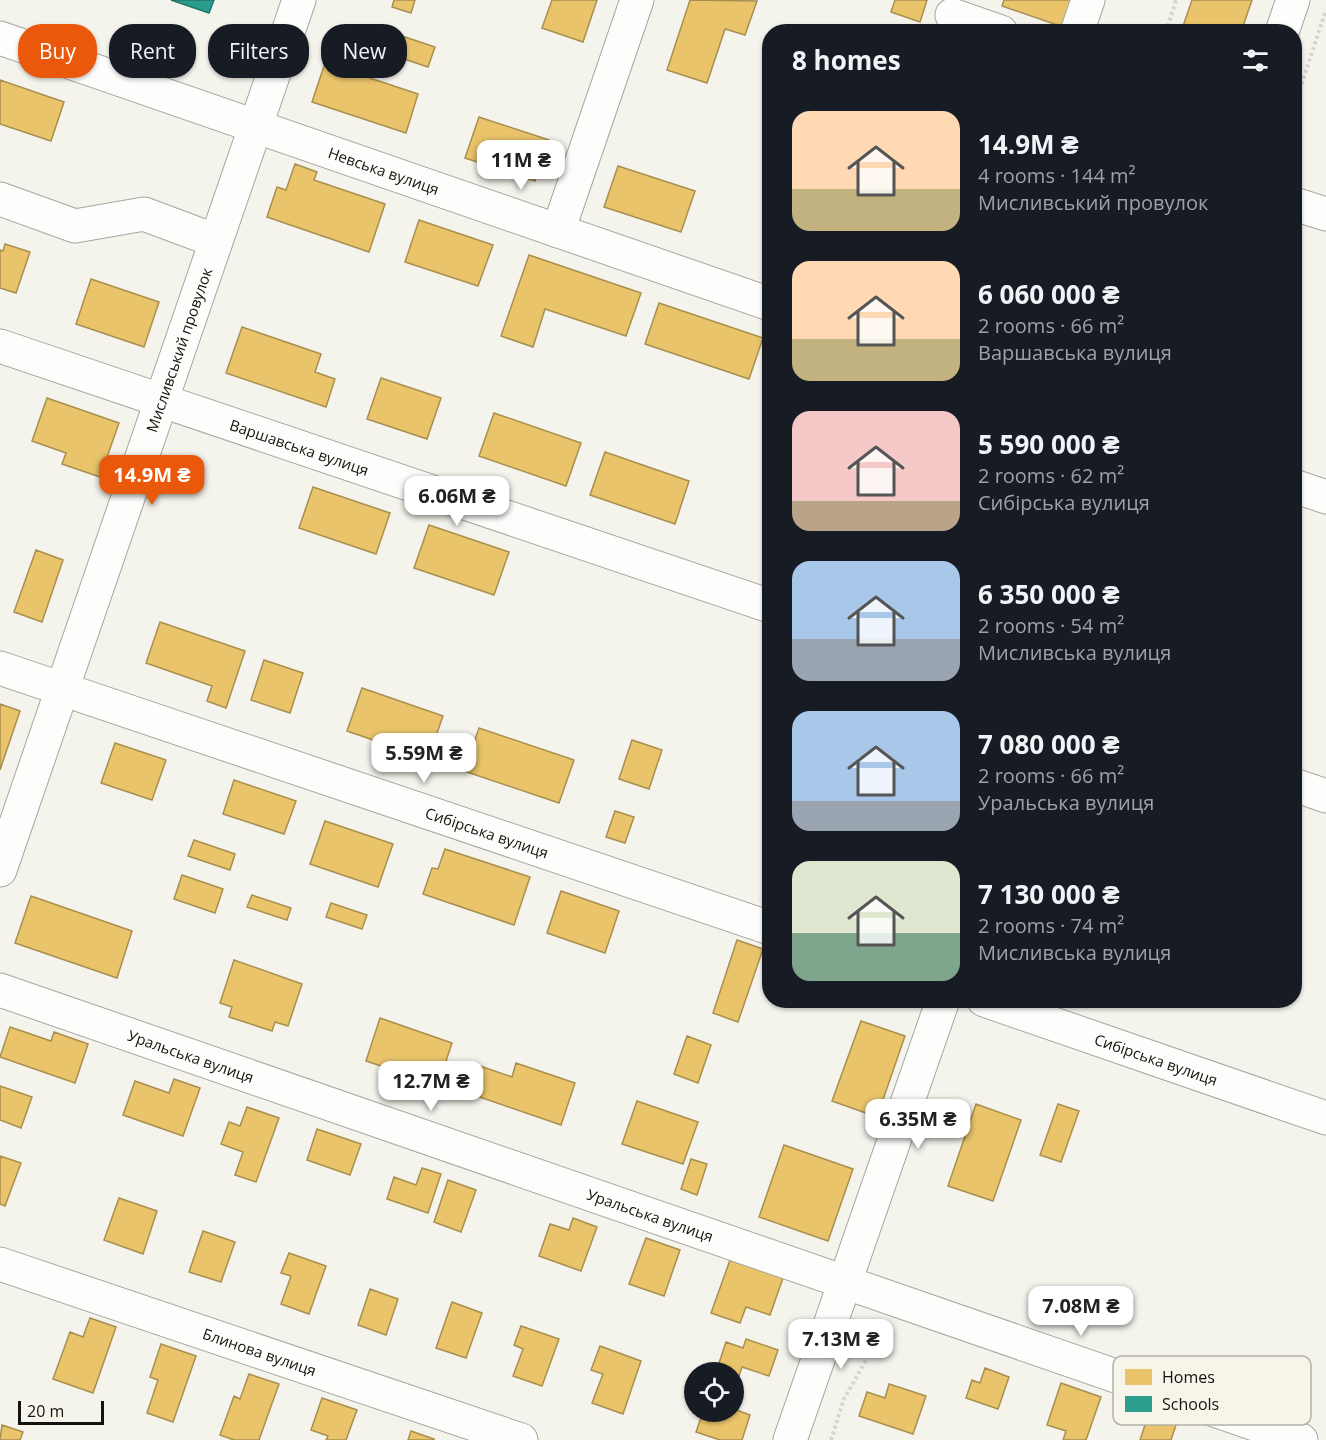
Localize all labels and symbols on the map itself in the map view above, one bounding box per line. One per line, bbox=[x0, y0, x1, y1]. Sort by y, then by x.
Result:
pin: 11M ₴ bbox=[479, 140, 563, 191]
street label: Невська вулиця bbox=[326, 142, 442, 199]
street label: Мисливський провулок bbox=[141, 265, 216, 435]
street label: Варшавська вулиця bbox=[227, 414, 372, 480]
pin: 14.9M ₴ bbox=[97, 455, 207, 506]
pin: 6.06M ₴ bbox=[402, 476, 512, 527]
pin: 5.59M ₴ bbox=[369, 733, 479, 784]
street label: Сибірська вулиця bbox=[423, 802, 551, 863]
street label: Уральська вулиця bbox=[125, 1025, 257, 1087]
street label: Сибірська вулиця bbox=[1092, 1029, 1220, 1090]
pin: 12.7M ₴ bbox=[376, 1061, 486, 1112]
pin: 6.35M ₴ bbox=[863, 1099, 973, 1150]
street label: Уральська вулиця bbox=[584, 1184, 716, 1246]
pin: 7.08M ₴ bbox=[1026, 1286, 1136, 1337]
pin: 7.13M ₴ bbox=[786, 1319, 896, 1370]
street label: Блинова вулиця bbox=[200, 1323, 319, 1380]
legend bbox=[1113, 1356, 1311, 1425]
text: Homes bbox=[1162, 1366, 1215, 1388]
text: Schools bbox=[1162, 1393, 1219, 1415]
scale bar bbox=[18, 1398, 104, 1426]

